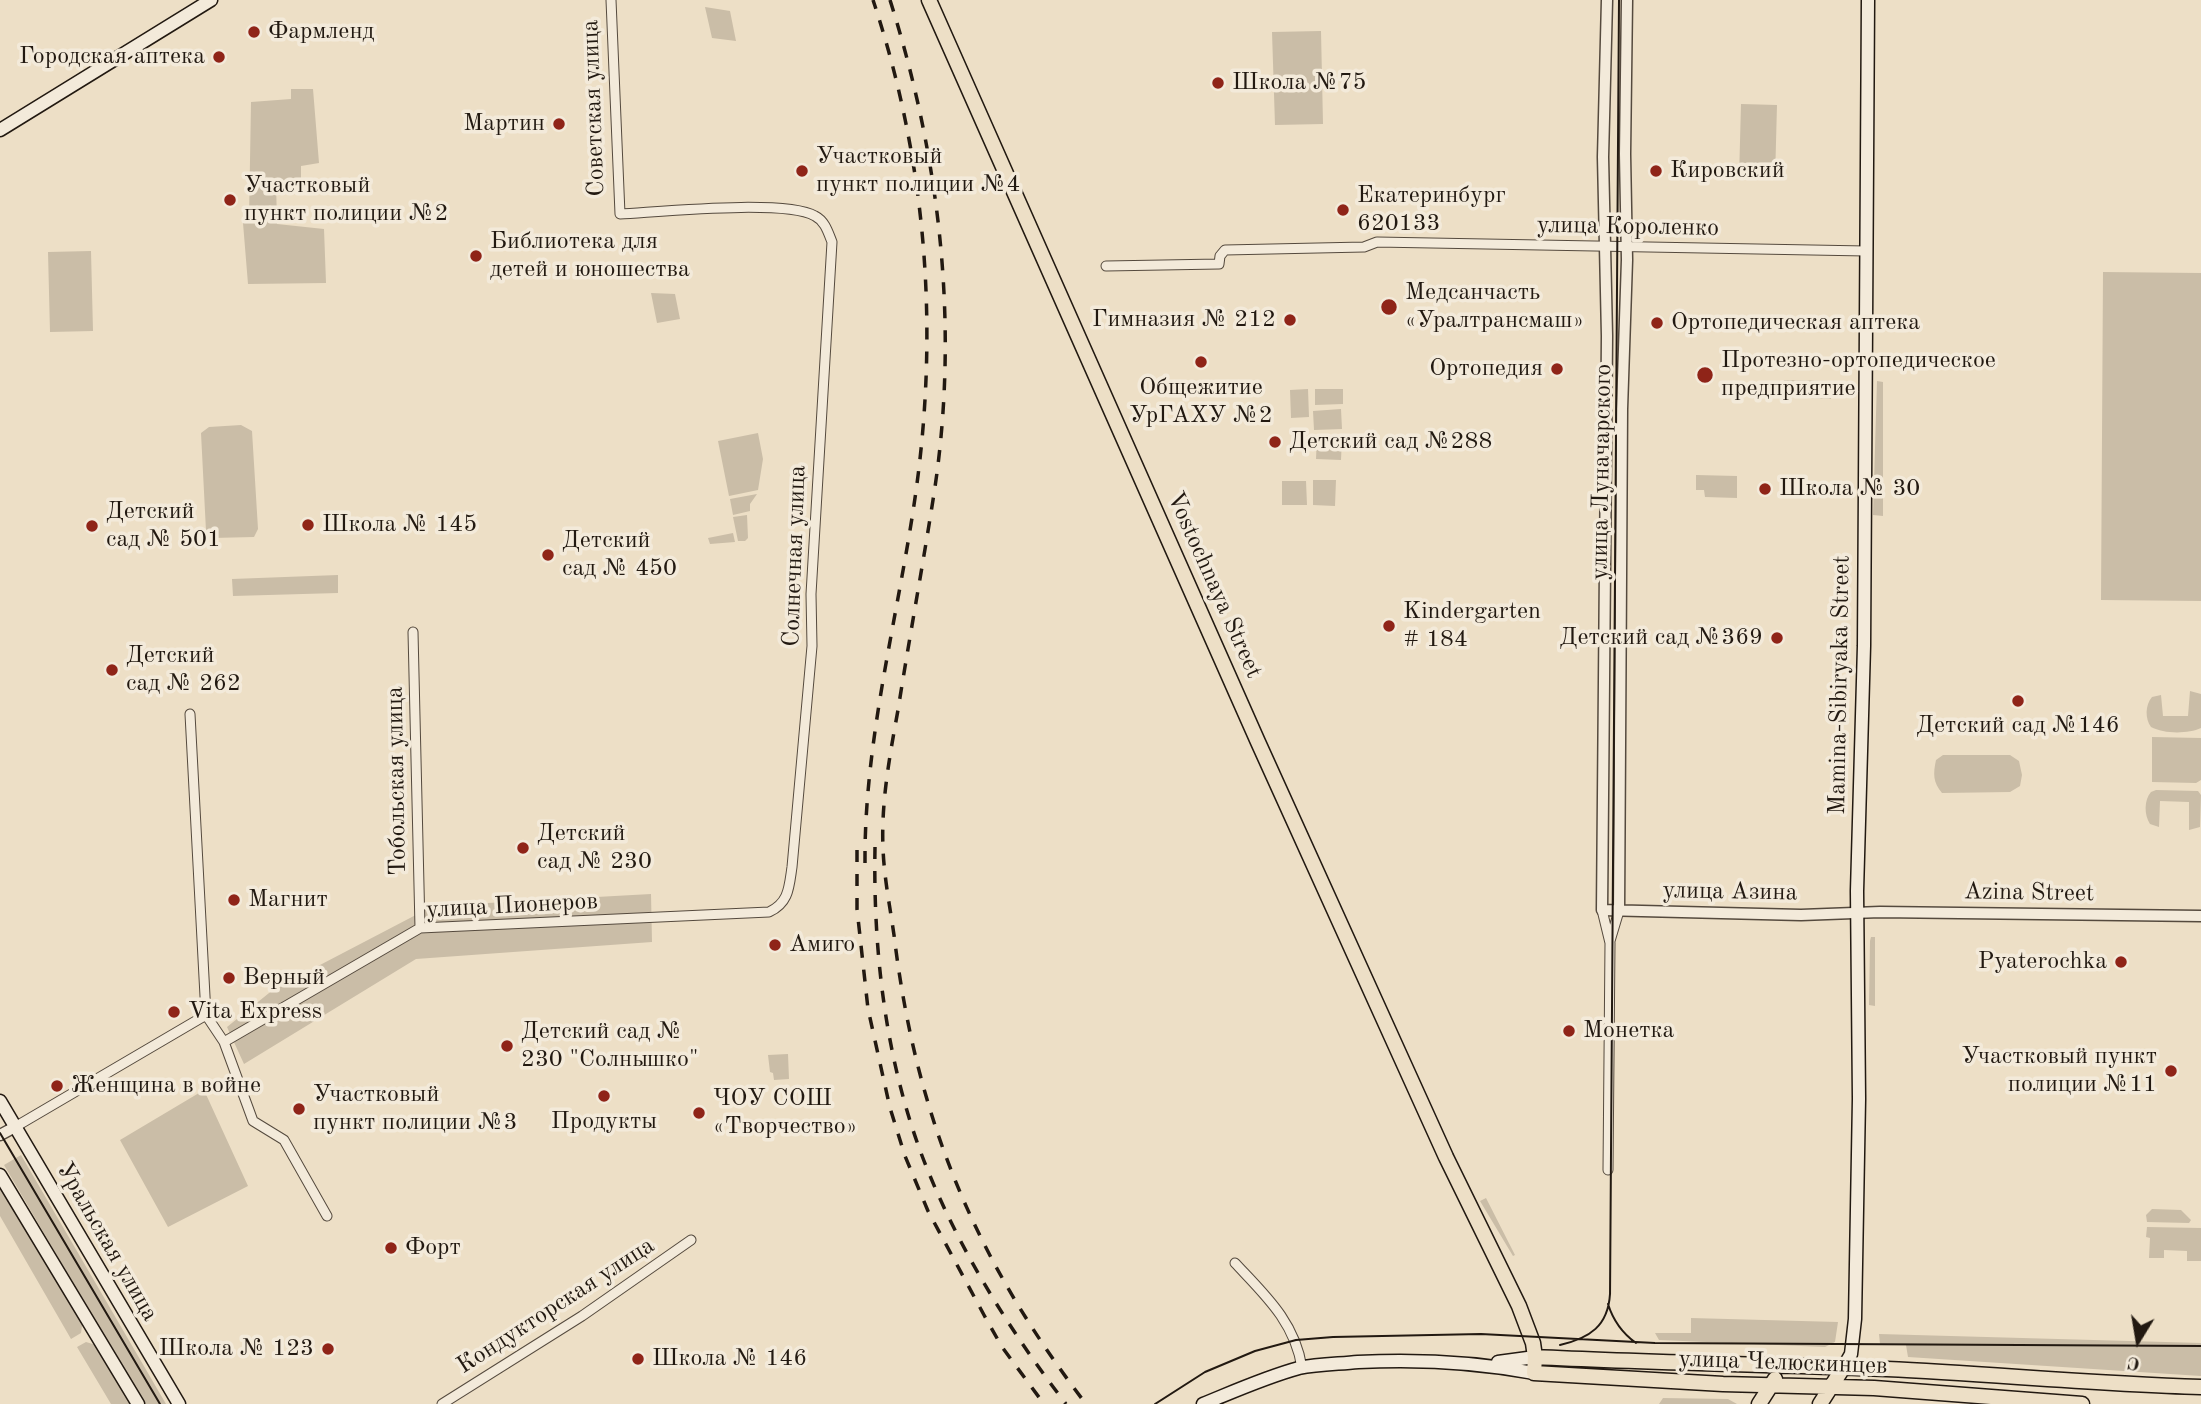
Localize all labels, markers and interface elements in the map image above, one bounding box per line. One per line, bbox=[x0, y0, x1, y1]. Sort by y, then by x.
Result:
place label: Фармленд bbox=[268, 18, 374, 46]
street label: Советская улица bbox=[577, 19, 611, 197]
marker: Фармленд bbox=[246, 24, 262, 40]
place label: Городская аптека bbox=[19, 43, 205, 71]
marker: Городская аптека bbox=[211, 49, 227, 65]
place label: Школа №75 bbox=[1232, 69, 1367, 97]
marker: Школа №75 bbox=[1210, 75, 1226, 91]
place label: Мартин bbox=[463, 110, 545, 138]
marker: Мартин bbox=[551, 116, 567, 132]
place label: Участковый пункт полиции №4 bbox=[816, 143, 1020, 199]
place label: Кировский bbox=[1670, 157, 1785, 185]
marker: Участковый пункт полиции №4 bbox=[794, 163, 810, 179]
marker: Кировский bbox=[1648, 163, 1664, 179]
place label: Участковый пункт полиции №2 bbox=[244, 172, 448, 228]
place label: Екатеринбург 620133 bbox=[1357, 182, 1506, 238]
marker: Участковый пункт полиции №2 bbox=[222, 192, 238, 208]
marker: Екатеринбург 620133 bbox=[1335, 202, 1351, 218]
street label: улица Короленко bbox=[1537, 211, 1719, 243]
place label: Библиотека для детей и юношества bbox=[490, 228, 690, 284]
marker: Библиотека для детей и юношества bbox=[468, 248, 484, 264]
place label: Медсанчасть «Уралтрансмаш» bbox=[1405, 279, 1584, 335]
marker: Медсанчасть «Уралтрансмаш» bbox=[1379, 297, 1399, 317]
place label: Гимназия № 212 bbox=[1092, 306, 1276, 334]
place label: Ортопедическая аптека bbox=[1671, 309, 1920, 337]
marker: Гимназия № 212 bbox=[1282, 312, 1298, 328]
marker: Ортопедическая аптека bbox=[1649, 315, 1665, 331]
place label: Протезно-ортопедическое предприятие bbox=[1721, 347, 1996, 403]
marker: Общежитие УрГАХУ №2 bbox=[1193, 354, 1209, 370]
place label: Ортопедия bbox=[1429, 355, 1543, 383]
marker: Ортопедия bbox=[1549, 361, 1565, 377]
street label: улица Луначарского bbox=[1586, 364, 1618, 580]
marker: Протезно-ортопедическое предприятие bbox=[1695, 365, 1715, 385]
place label: Общежитие УрГАХУ №2 bbox=[1129, 374, 1273, 430]
place label: Детский сад №288 bbox=[1289, 428, 1492, 456]
marker: Детский сад №288 bbox=[1267, 434, 1283, 450]
street label: Солнечная улица bbox=[777, 465, 813, 647]
place label: Школа № 30 bbox=[1779, 475, 1920, 503]
marker: Школа № 30 bbox=[1757, 481, 1773, 497]
street label: Vostochnaya Street bbox=[1160, 487, 1268, 683]
place label: Детский сад № 501 bbox=[106, 498, 221, 554]
place label: Школа № 145 bbox=[322, 511, 477, 539]
marker: Школа № 145 bbox=[300, 517, 316, 533]
marker: Детский сад № 501 bbox=[84, 518, 100, 534]
place label: Детский сад № 450 bbox=[562, 527, 677, 583]
marker: Детский сад № 450 bbox=[540, 547, 556, 563]
street label: Mamina-Sibiryaka Street bbox=[1823, 555, 1857, 815]
place label: Kindergarten # 184 bbox=[1403, 598, 1541, 654]
marker: Kindergarten # 184 bbox=[1381, 618, 1397, 634]
place label: Детский сад №369 bbox=[1560, 624, 1763, 652]
marker: Детский сад №369 bbox=[1769, 630, 1785, 646]
place label: Детский сад № 262 bbox=[126, 642, 241, 698]
marker: Детский сад № 262 bbox=[104, 662, 120, 678]
street label: Тобольская улица bbox=[381, 686, 413, 876]
marker: Детский сад №146 bbox=[2010, 693, 2026, 709]
place label: Детский сад №146 bbox=[1916, 712, 2120, 740]
place label: Детский сад № 230 bbox=[537, 820, 652, 876]
marker: Детский сад № 230 bbox=[515, 840, 531, 856]
street label: улица Азина bbox=[1662, 876, 1798, 908]
street label: Azina Street bbox=[1964, 877, 2094, 909]
place label: Магнит bbox=[248, 886, 328, 914]
street label: улица Пионеров bbox=[425, 887, 599, 925]
marker: Магнит bbox=[226, 892, 242, 908]
place label: Амиго bbox=[789, 931, 855, 959]
marker: Амиго bbox=[767, 937, 783, 953]
place label: Pyaterochka bbox=[1978, 948, 2107, 976]
marker: Pyaterochka bbox=[2113, 954, 2129, 970]
place label: Верный bbox=[243, 964, 325, 992]
marker: Верный bbox=[221, 970, 237, 986]
place label: Vita Express bbox=[188, 998, 322, 1026]
marker: Vita Express bbox=[166, 1004, 182, 1020]
place label: Монетка bbox=[1583, 1017, 1674, 1045]
place label: Детский сад № 230 "Солнышко" bbox=[521, 1018, 698, 1074]
marker: Монетка bbox=[1561, 1023, 1577, 1039]
marker: Детский сад № 230 "Солнышко" bbox=[499, 1038, 515, 1054]
place label: Участковый пункт полиции №11 bbox=[1962, 1043, 2157, 1099]
marker: Участковый пункт полиции №11 bbox=[2163, 1063, 2179, 1079]
place label: Женщина в войне bbox=[71, 1072, 261, 1100]
marker: Женщина в войне bbox=[49, 1078, 65, 1094]
place label: Участковый пункт полиции №3 bbox=[313, 1081, 517, 1137]
place label: ЧОУ СОШ «Творчество» bbox=[713, 1085, 857, 1141]
marker: Продукты bbox=[596, 1088, 612, 1104]
marker: Участковый пункт полиции №3 bbox=[291, 1101, 307, 1117]
marker: ЧОУ СОШ «Творчество» bbox=[691, 1105, 707, 1121]
place label: Продукты bbox=[551, 1108, 657, 1136]
street label: Уральская улица bbox=[50, 1157, 164, 1327]
street label: Кондукторская улица bbox=[452, 1231, 660, 1381]
place label: Форт bbox=[405, 1234, 461, 1262]
marker: Форт bbox=[383, 1240, 399, 1256]
north arrow bbox=[2103, 1306, 2173, 1376]
place label: Школа № 123 bbox=[159, 1335, 314, 1363]
marker: Школа № 123 bbox=[320, 1341, 336, 1357]
place label: Школа № 146 bbox=[652, 1345, 807, 1373]
street label: улица Челюскинцев bbox=[1678, 1345, 1888, 1381]
marker: Школа № 146 bbox=[630, 1351, 646, 1367]
text: С bbox=[2126, 1352, 2142, 1373]

